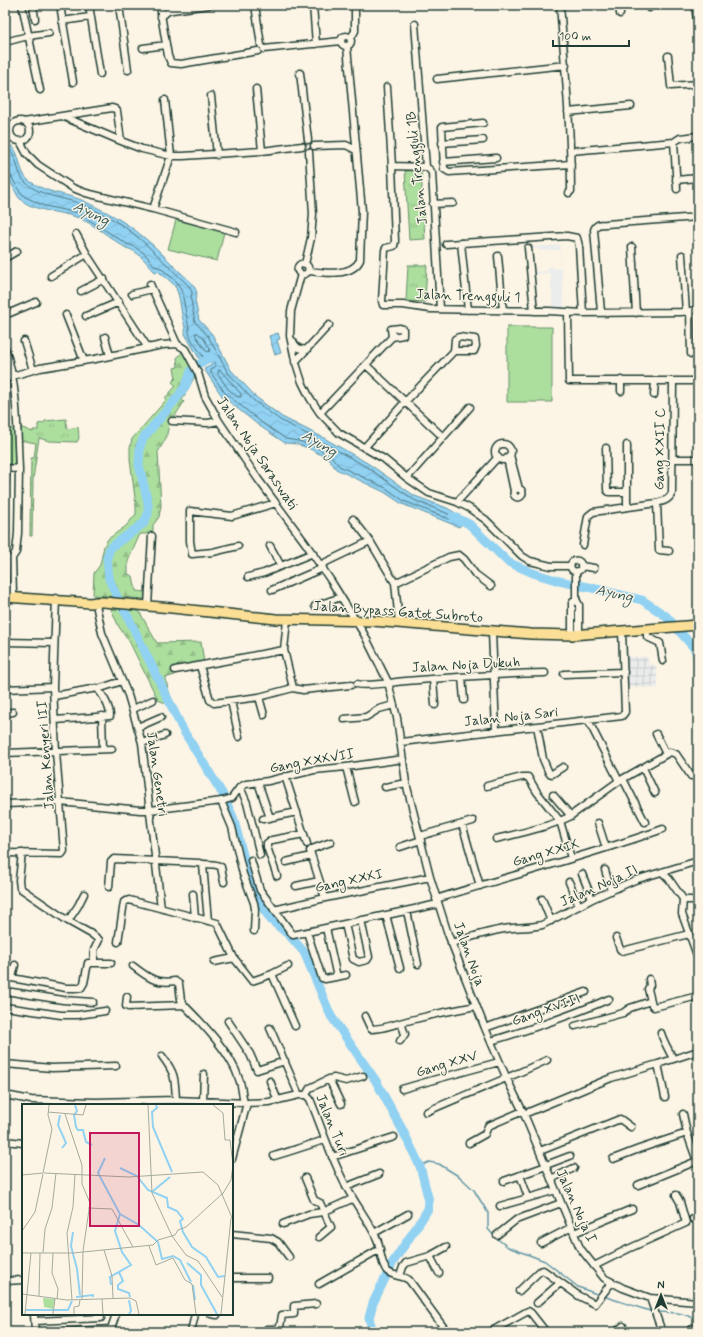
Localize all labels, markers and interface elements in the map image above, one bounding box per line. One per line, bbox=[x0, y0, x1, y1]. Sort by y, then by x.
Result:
scale bar bbox=[553, 22, 629, 48]
text: 100 m bbox=[559, 29, 591, 45]
street label: Jalan Trengguli 1B bbox=[402, 110, 434, 226]
water label: Ayung bbox=[69, 197, 113, 233]
street label: Jalan Trengguli 1 bbox=[415, 285, 521, 309]
street label: Jalan Noja Saraswati bbox=[212, 393, 302, 513]
street label: Gang XXII C bbox=[650, 408, 671, 490]
water label: Ayung bbox=[297, 426, 341, 464]
water label: Ayung bbox=[593, 580, 636, 609]
street label: Jalan Bypass Gatot Subroto bbox=[312, 597, 484, 627]
street label: Jalan Noja Dukuh bbox=[411, 653, 521, 677]
street label: Jalan Kenyeri III bbox=[33, 700, 59, 810]
street label: Jalan Noja Sari bbox=[463, 703, 559, 731]
street label: Jalan Genetri bbox=[142, 730, 172, 818]
street label: Gang XXXVII bbox=[268, 745, 356, 778]
street label: Gang XXIX bbox=[510, 835, 582, 872]
street label: Jalan Noja II bbox=[557, 861, 641, 911]
street label: Gang XXXI bbox=[313, 865, 385, 898]
street label: Jalan Noja bbox=[449, 919, 489, 989]
street label: Gang XVIII bbox=[509, 990, 583, 1031]
street label: Gang XXV bbox=[414, 1046, 481, 1082]
street label: Jalan Turi bbox=[311, 1091, 353, 1159]
inset map bbox=[22, 1104, 233, 1315]
street label: Jalan Noja I bbox=[552, 1166, 600, 1246]
north arrow bbox=[641, 1275, 681, 1315]
text: N bbox=[657, 1279, 665, 1293]

